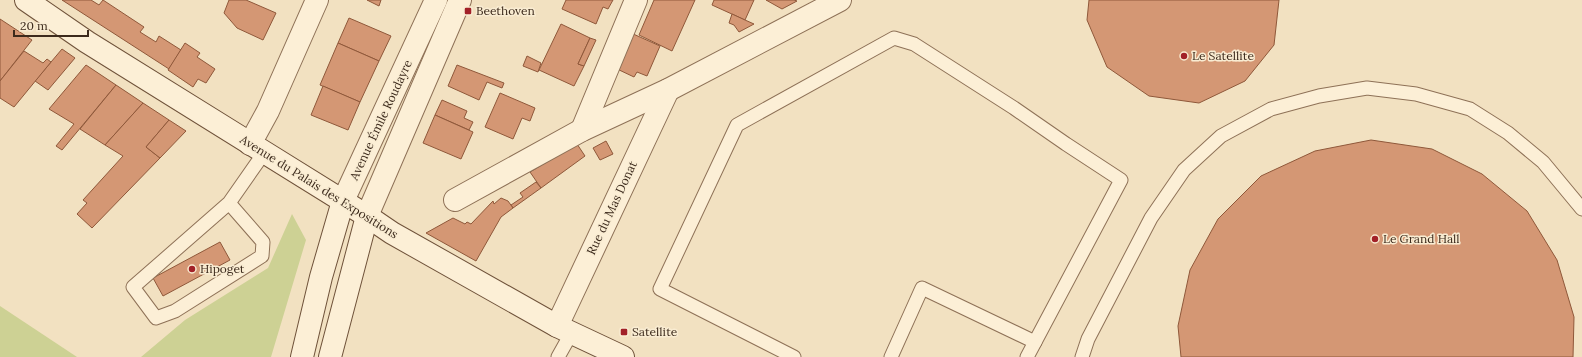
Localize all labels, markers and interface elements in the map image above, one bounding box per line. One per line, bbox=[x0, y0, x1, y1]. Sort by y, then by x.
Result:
place label: Beethoven bbox=[476, 3, 535, 18]
marker: Beethoven bbox=[463, 6, 473, 16]
scale bar bbox=[14, 12, 88, 38]
text: 20 m bbox=[20, 18, 48, 33]
place label: Le Satellite bbox=[1192, 48, 1254, 63]
marker: Le Satellite bbox=[1179, 51, 1189, 61]
street label: Avenue Émile Roudayre bbox=[346, 57, 415, 183]
street label: Avenue du Palais des Expositions bbox=[237, 131, 402, 242]
street label: Rue du Mas Donat bbox=[583, 158, 640, 257]
place label: Le Grand Hall bbox=[1383, 231, 1460, 246]
marker: Le Grand Hall bbox=[1370, 234, 1380, 244]
place label: Hipoget bbox=[200, 261, 245, 276]
marker: Hipoget bbox=[187, 264, 197, 274]
place label: Satellite bbox=[632, 324, 678, 339]
marker: Satellite bbox=[619, 327, 629, 337]

